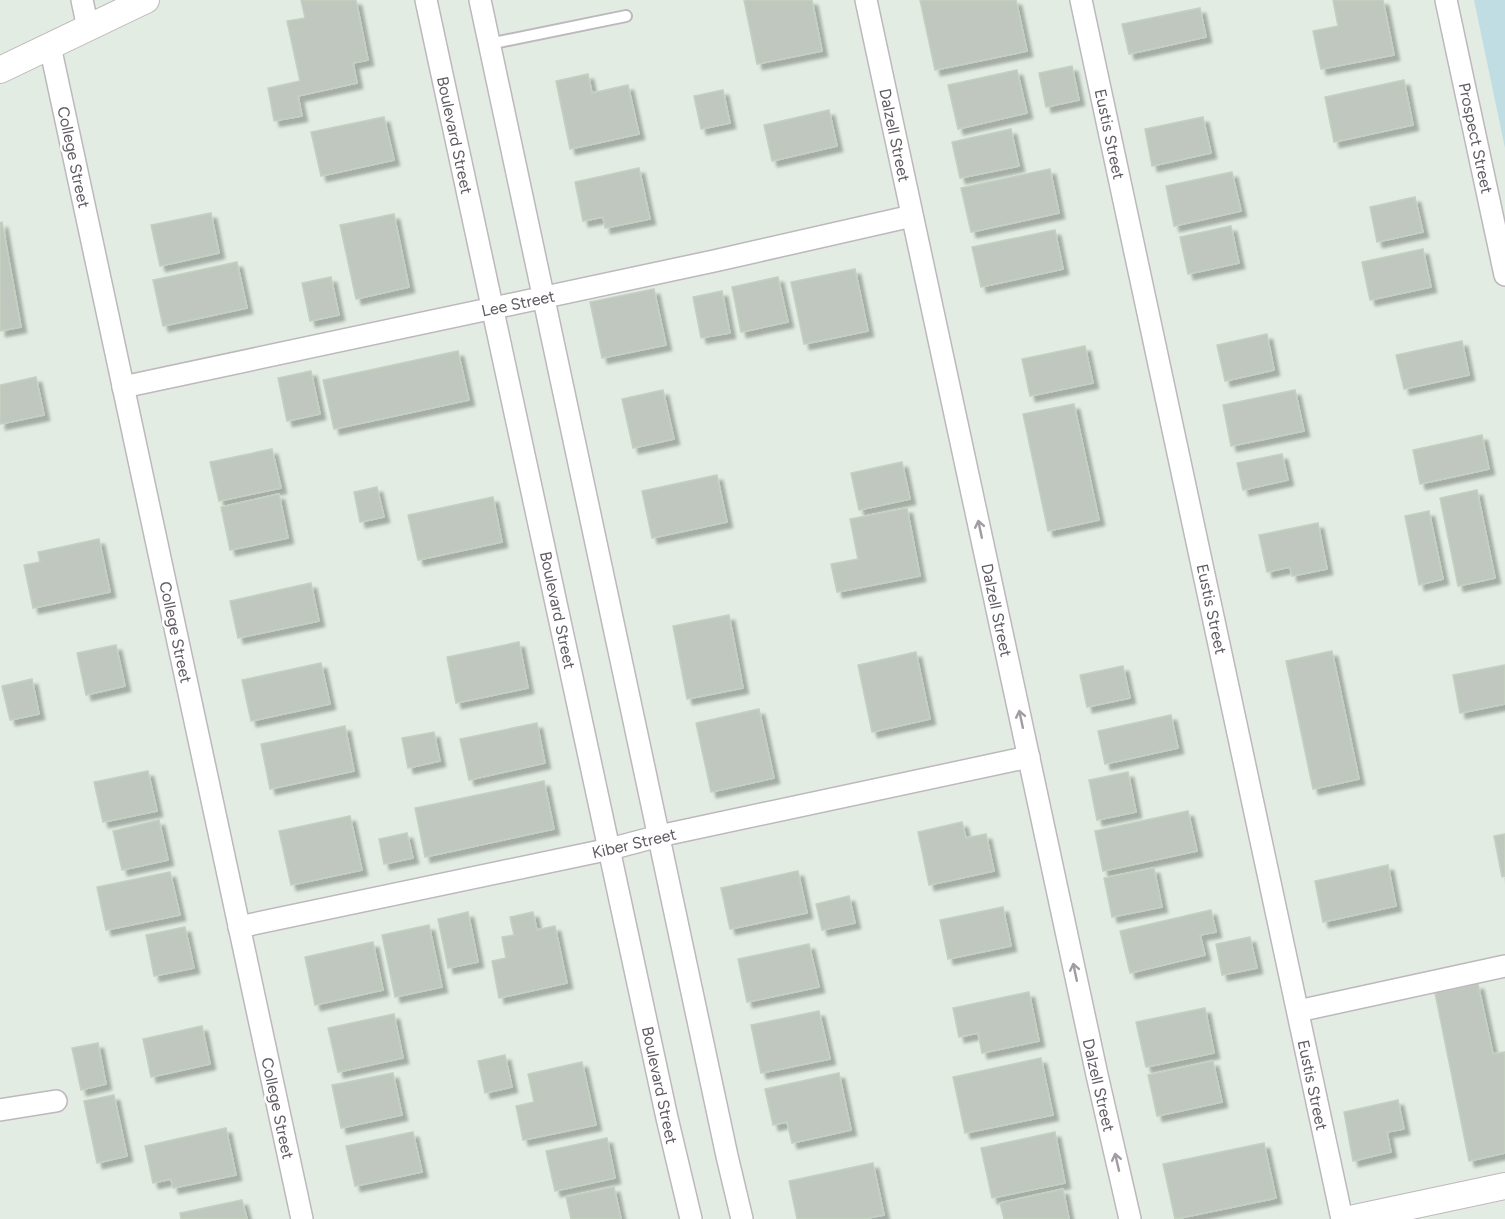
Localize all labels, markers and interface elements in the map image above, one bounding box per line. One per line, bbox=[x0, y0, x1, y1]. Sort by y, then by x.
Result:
street label: Boulevard Street bbox=[433, 75, 476, 196]
street label: Prospect Street bbox=[1454, 81, 1497, 195]
street label: Dalzell Street bbox=[875, 87, 914, 184]
street label: Eustis Street bbox=[1091, 87, 1128, 181]
street label: College Street bbox=[53, 105, 94, 210]
street label: Lee Street bbox=[480, 286, 557, 321]
one-way arrow bbox=[973, 519, 985, 538]
street label: Boulevard Street bbox=[536, 550, 579, 671]
street label: Dalzell Street bbox=[977, 562, 1016, 659]
street label: Eustis Street bbox=[1193, 562, 1230, 656]
street label: College Street bbox=[155, 580, 196, 685]
one-way arrow bbox=[1015, 710, 1026, 729]
street label: Kiber Street bbox=[590, 825, 678, 862]
one-way arrow bbox=[1068, 962, 1080, 981]
street label: Boulevard Street bbox=[638, 1025, 681, 1146]
street label: Dalzell Street bbox=[1079, 1037, 1118, 1134]
street label: Eustis Street bbox=[1294, 1038, 1331, 1132]
street label: College Street bbox=[257, 1056, 298, 1161]
one-way arrow bbox=[1110, 1153, 1122, 1172]

